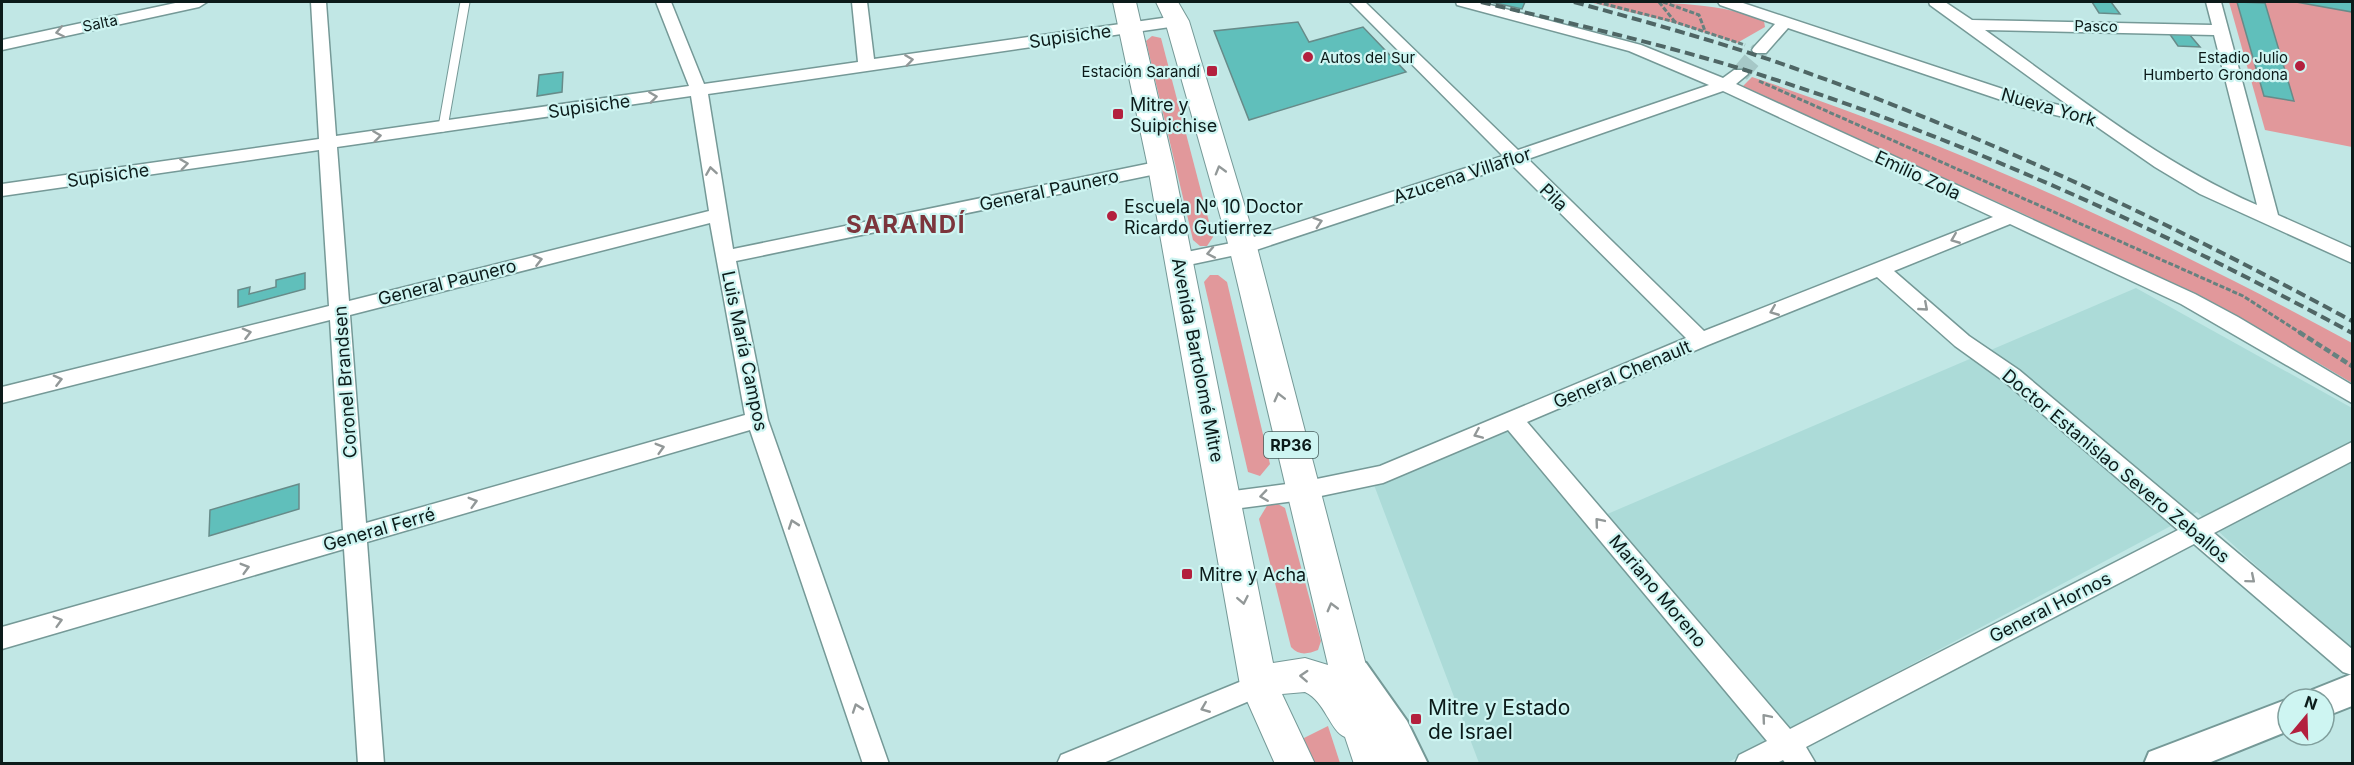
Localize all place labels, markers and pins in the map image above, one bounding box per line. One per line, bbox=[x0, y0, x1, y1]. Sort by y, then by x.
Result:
place label: Autos del Sur bbox=[1320, 48, 1415, 67]
place label: Estadio Julio Humberto Grondona bbox=[2143, 48, 2288, 84]
marker: Autos del Sur bbox=[1301, 50, 1315, 64]
marker: Estadio Julio Humberto Grondona bbox=[2293, 59, 2307, 73]
place label: Estación Sarandí bbox=[1082, 62, 1200, 81]
marker: Estación Sarandí bbox=[1205, 64, 1219, 78]
place label: Mitre y Suipichise bbox=[1130, 94, 1217, 136]
marker: Mitre y Suipichise bbox=[1111, 107, 1125, 121]
place label: Escuela Nº 10 Doctor Ricardo Gutierrez bbox=[1124, 196, 1303, 238]
marker: Escuela Nº 10 Doctor Ricardo Gutierrez bbox=[1105, 209, 1119, 223]
place label: Mitre y Acha bbox=[1199, 564, 1306, 585]
marker: Mitre y Acha bbox=[1180, 567, 1194, 581]
place label: Mitre y Estado de Israel bbox=[1428, 695, 1570, 744]
marker: Mitre y Estado de Israel bbox=[1409, 712, 1423, 726]

